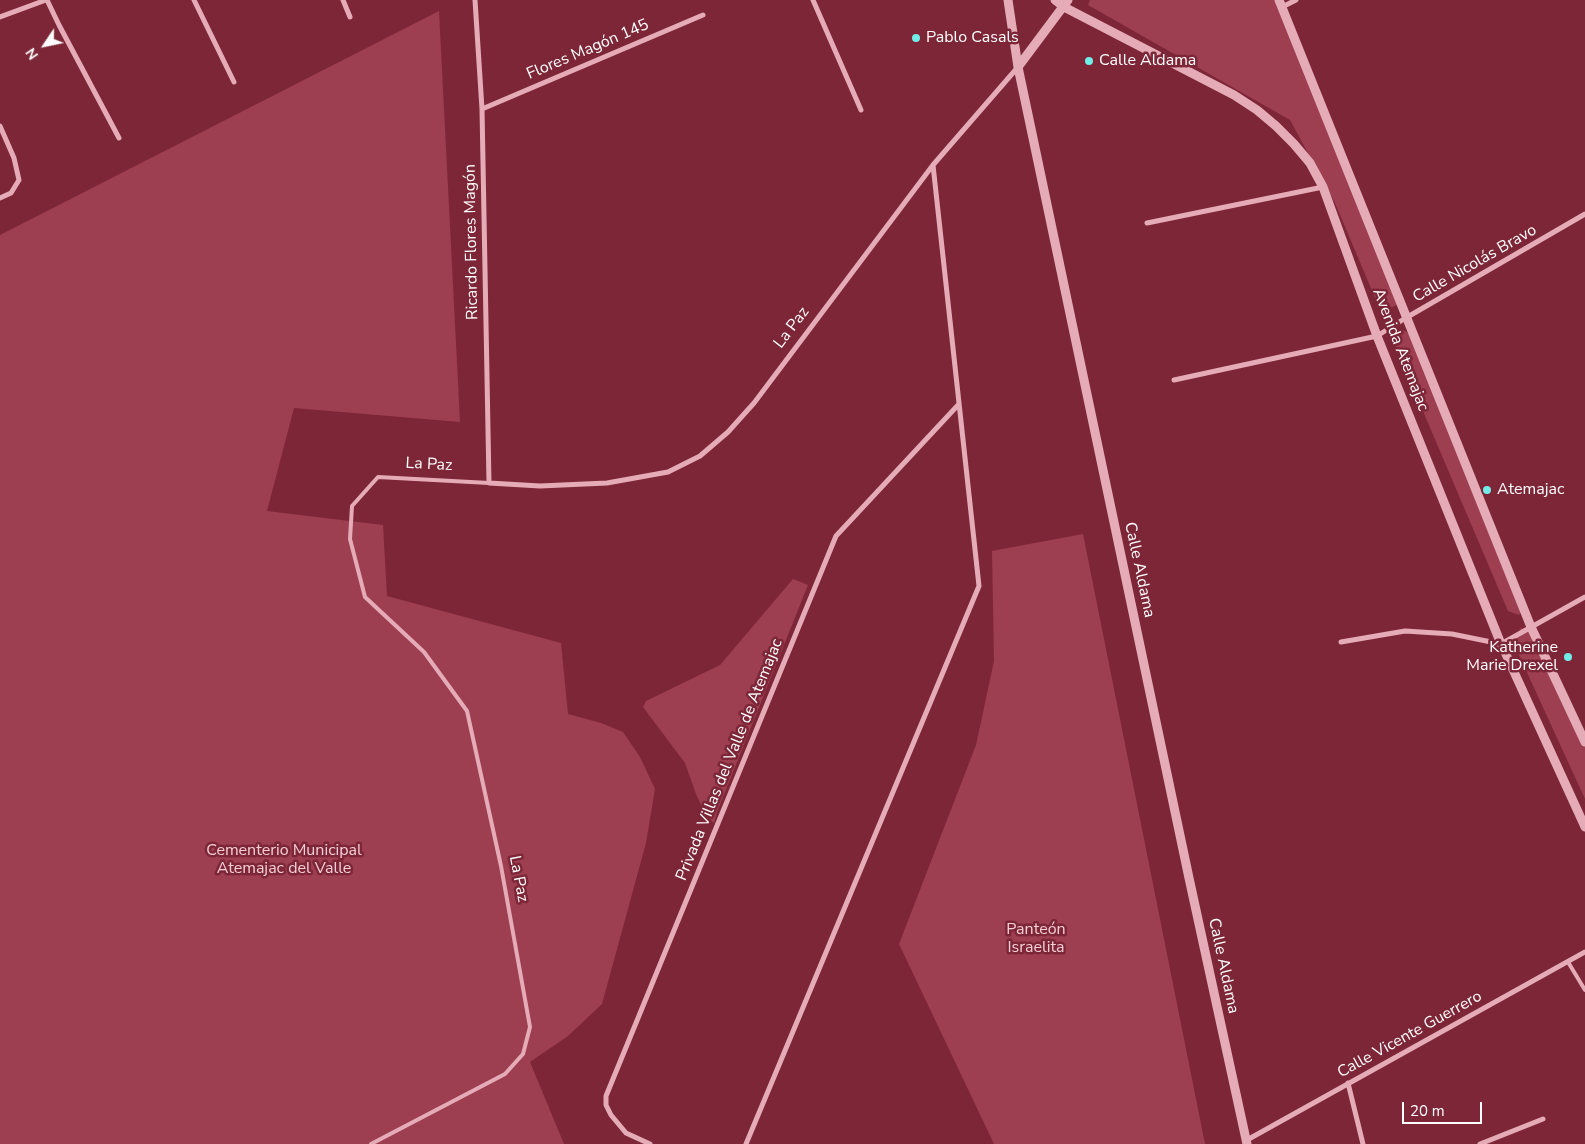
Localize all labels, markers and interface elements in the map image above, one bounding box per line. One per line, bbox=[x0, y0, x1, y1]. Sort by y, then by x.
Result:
street label: Flores Magón 145 bbox=[524, 16, 652, 84]
north arrow bbox=[20, 20, 70, 70]
place label: Pablo Casals bbox=[926, 28, 1019, 48]
marker: Pablo Casals bbox=[910, 32, 922, 44]
text: N bbox=[21, 44, 43, 63]
place label: Calle Aldama bbox=[1099, 51, 1196, 71]
marker: Calle Aldama bbox=[1083, 55, 1095, 67]
street label: Ricardo Flores Magón bbox=[461, 164, 483, 320]
street label: Calle Nicolás Bravo bbox=[1410, 221, 1540, 307]
street label: Avenida Atemajac bbox=[1368, 286, 1432, 414]
street label: La Paz bbox=[770, 303, 814, 353]
street label: La Paz bbox=[405, 454, 453, 476]
place label: Atemajac bbox=[1497, 480, 1564, 500]
marker: Atemajac bbox=[1481, 484, 1493, 496]
street label: Calle Aldama bbox=[1119, 520, 1159, 620]
street label: Privada Villas del Valle de Atemajac bbox=[673, 636, 787, 884]
place label: Katherine Marie Drexel bbox=[1466, 638, 1558, 676]
marker: Katherine Marie Drexel bbox=[1562, 651, 1574, 663]
park label: Cementerio Municipal Atemajac del Valle bbox=[206, 841, 362, 879]
street label: La Paz bbox=[504, 854, 532, 904]
street label: Calle Aldama bbox=[1203, 916, 1243, 1016]
park label: Panteón Israelita bbox=[1006, 920, 1066, 958]
street label: Calle Vicente Guerrero bbox=[1334, 987, 1486, 1083]
scale bar bbox=[1405, 1092, 1485, 1124]
text: 20 m bbox=[1410, 1101, 1445, 1121]

